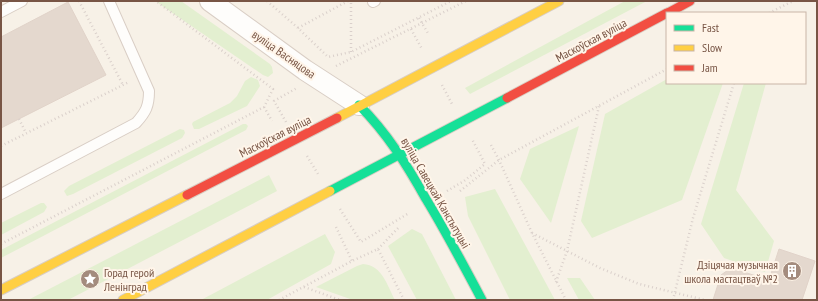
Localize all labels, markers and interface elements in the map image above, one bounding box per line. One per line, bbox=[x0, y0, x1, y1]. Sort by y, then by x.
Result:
legend bbox=[666, 12, 806, 84]
street label: Маскоўская вуліца bbox=[553, 15, 629, 65]
text: Fast bbox=[702, 20, 720, 35]
street label: вуліца Васняцова bbox=[249, 27, 319, 81]
text: Slow bbox=[702, 40, 723, 55]
text: Jam bbox=[701, 60, 718, 75]
street label: Маскоўская вуліца bbox=[237, 111, 314, 160]
street label: вуліца Савецкай Канстытуцыі bbox=[398, 135, 474, 251]
place label: Дзіцячая музычная школа мастацтваў №2 bbox=[684, 257, 778, 286]
building icon: Дзіцячая музычная школа мастацтваў №2 bbox=[781, 260, 803, 282]
place label: Горад герой Ленінград bbox=[103, 265, 154, 294]
place icon: Горад герой Ленінград bbox=[79, 268, 101, 290]

